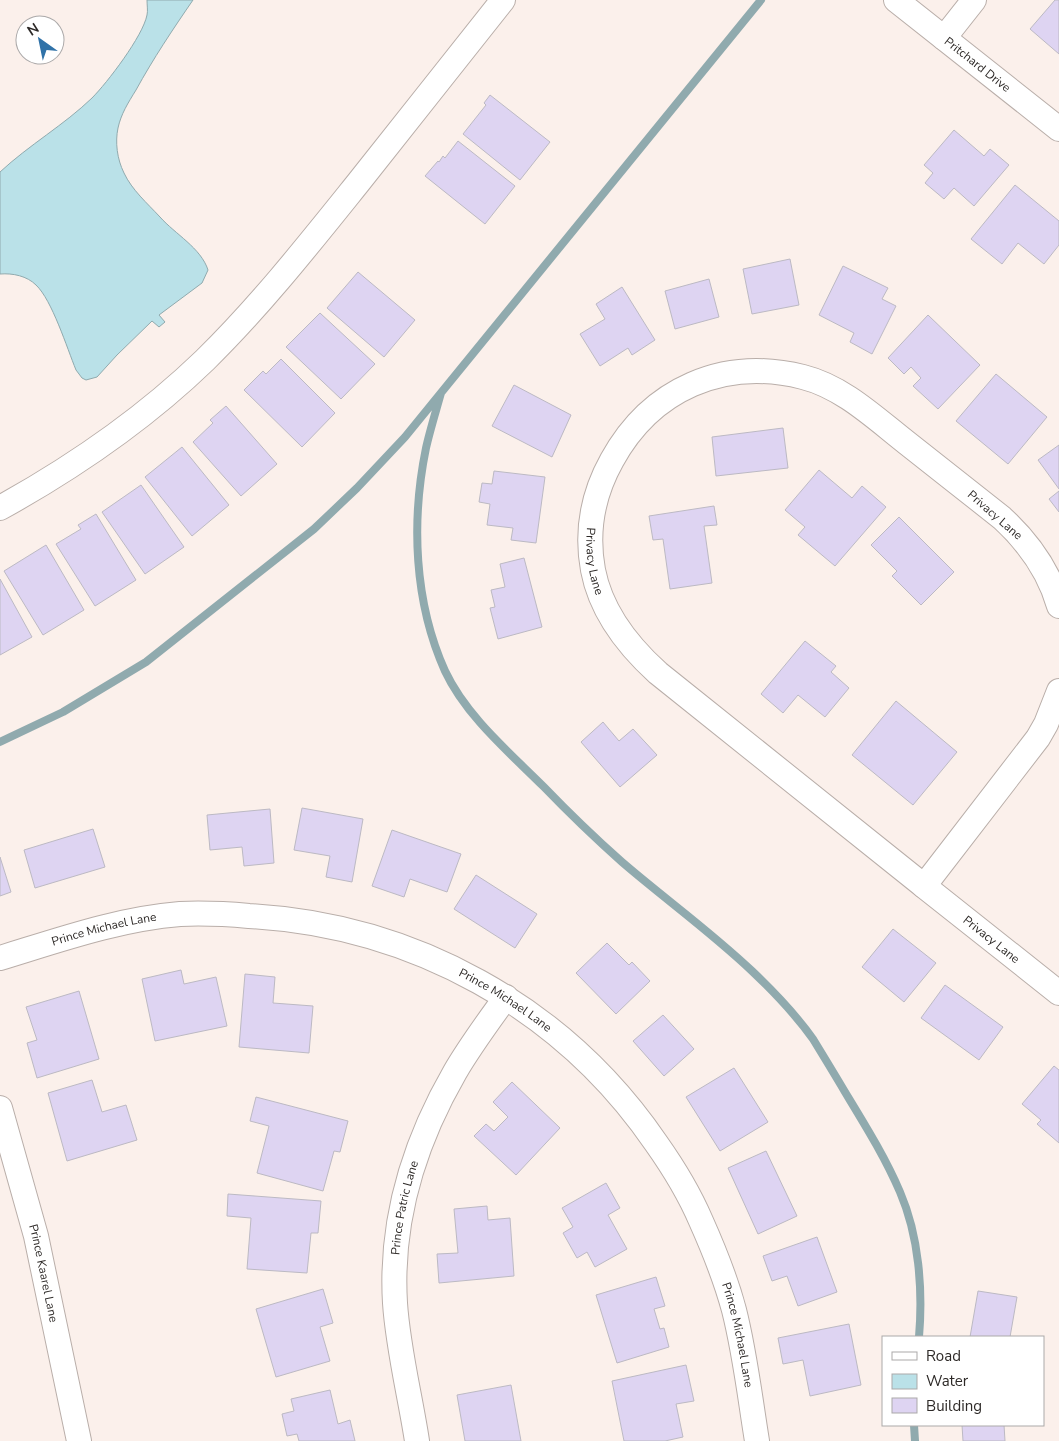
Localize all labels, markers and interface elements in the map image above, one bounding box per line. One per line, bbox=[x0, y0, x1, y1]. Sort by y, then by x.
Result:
north arrow bbox=[15, 15, 65, 65]
text: N bbox=[24, 19, 43, 40]
street label: Pritchard Drive bbox=[941, 33, 1014, 96]
street label: Privacy Lane bbox=[964, 487, 1026, 543]
street label: Privacy Lane bbox=[582, 527, 607, 597]
street label: Prince Michael Lane bbox=[50, 909, 157, 950]
street label: Privacy Lane bbox=[960, 912, 1023, 967]
street label: Prince Michael Lane bbox=[456, 965, 555, 1036]
street label: Prince Patric Lane bbox=[387, 1158, 422, 1256]
street label: Prince Kaarel Lane bbox=[25, 1222, 62, 1324]
street label: Prince Michael Lane bbox=[718, 1280, 757, 1389]
legend bbox=[882, 1336, 1044, 1426]
text: Road bbox=[926, 1346, 961, 1366]
text: Water bbox=[926, 1371, 969, 1391]
text: Building bbox=[926, 1396, 982, 1416]

